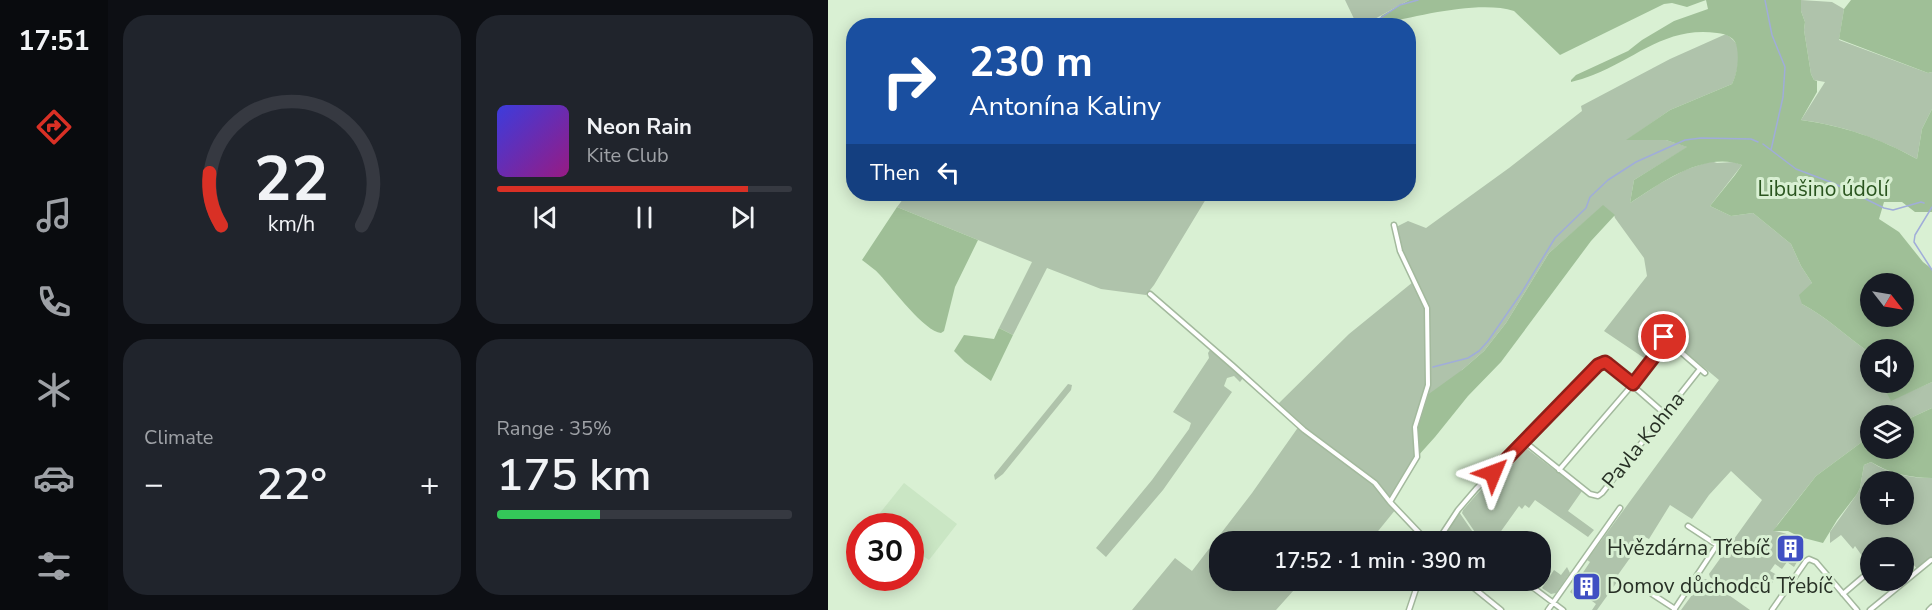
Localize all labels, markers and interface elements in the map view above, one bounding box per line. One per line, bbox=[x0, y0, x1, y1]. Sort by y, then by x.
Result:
text: 17:51 bbox=[18, 23, 90, 60]
text: 230 m bbox=[969, 34, 1093, 91]
icon: right bbox=[870, 42, 948, 120]
text: Antonína Kaliny bbox=[969, 88, 1161, 125]
icon: directions bbox=[33, 106, 75, 148]
text: Neon Rain bbox=[587, 112, 692, 142]
text: 22 bbox=[254, 138, 329, 223]
text: Kite Club bbox=[587, 142, 669, 169]
icon: left bbox=[932, 156, 965, 189]
text: Then bbox=[870, 158, 920, 188]
park label: Libušino údolí bbox=[1757, 175, 1890, 203]
icon: music bbox=[33, 194, 75, 236]
icon: previous bbox=[529, 201, 562, 234]
icon: pause bbox=[628, 201, 661, 234]
icon: next bbox=[726, 201, 759, 234]
text: km/h bbox=[268, 210, 315, 240]
north arrow bbox=[1860, 273, 1914, 327]
map controls bbox=[1860, 273, 1914, 591]
icon: phone bbox=[33, 281, 75, 323]
pin bbox=[1638, 311, 1689, 362]
icon: arrive bbox=[1647, 320, 1680, 353]
button: sound bbox=[1860, 339, 1914, 393]
icon: climate bbox=[33, 369, 75, 411]
street label: Pavla Kohna bbox=[1595, 386, 1691, 494]
button: layers bbox=[1860, 405, 1914, 459]
text: Range · 35% bbox=[497, 415, 612, 442]
text: Climate bbox=[144, 424, 213, 451]
position arrow bbox=[1461, 441, 1525, 505]
text: 175 km bbox=[497, 445, 652, 506]
text: 22° bbox=[256, 454, 327, 515]
icon: car bbox=[33, 457, 75, 499]
text: − bbox=[144, 462, 164, 507]
text: + bbox=[420, 462, 439, 507]
button: + bbox=[1860, 471, 1914, 525]
speed limit sign: 30 bbox=[846, 513, 924, 591]
building icon: Hvězdárna Třebíč bbox=[1775, 532, 1807, 564]
place label: Hvězdárna Třebíč bbox=[1607, 534, 1770, 562]
button: − bbox=[1860, 537, 1914, 591]
icon: filters bbox=[33, 545, 75, 587]
text: 17:52 · 1 min · 390 m bbox=[1274, 546, 1486, 576]
building icon: Domov důchodců Třebíč bbox=[1570, 570, 1602, 602]
place label: Domov důchodců Třebíč bbox=[1607, 572, 1833, 600]

